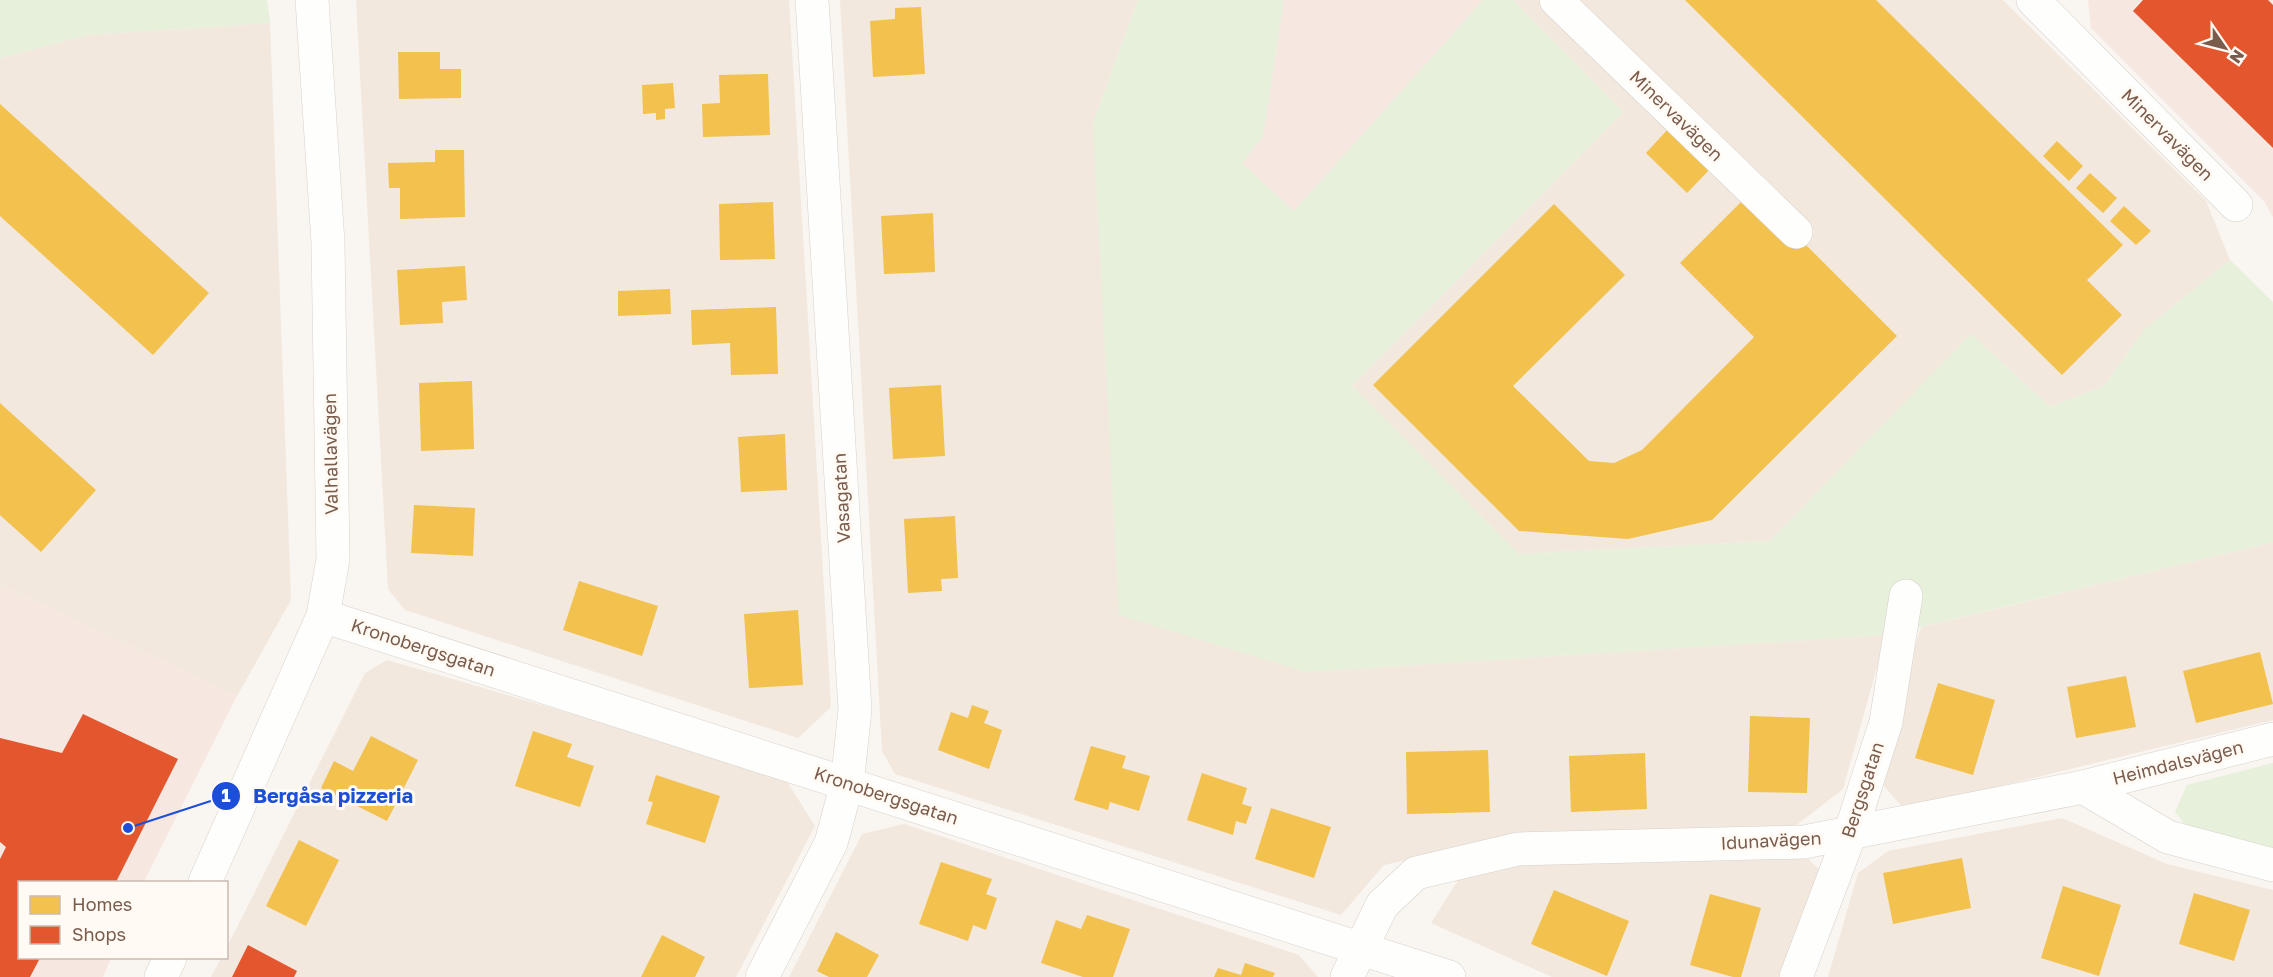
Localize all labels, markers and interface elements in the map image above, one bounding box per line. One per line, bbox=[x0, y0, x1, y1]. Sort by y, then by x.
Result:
north arrow bbox=[2195, 18, 2255, 78]
text: N bbox=[2226, 46, 2249, 67]
street label: Minervavägen bbox=[1625, 65, 1728, 165]
street label: Minervavägen bbox=[2117, 84, 2218, 185]
street label: Valhallavägen bbox=[318, 393, 342, 515]
street label: Vasagatan bbox=[828, 452, 854, 544]
street label: Kronobergsgatan bbox=[348, 613, 498, 681]
street label: Heimdalsvägen bbox=[2110, 735, 2245, 789]
street label: Bergsgatan bbox=[1836, 739, 1888, 840]
street label: Kronobergsgatan bbox=[811, 761, 961, 829]
callout: Bergåsa pizzeria bbox=[211, 777, 425, 815]
text: Bergåsa pizzeria bbox=[253, 783, 413, 807]
text: 1 bbox=[221, 784, 231, 806]
street label: Idunavägen bbox=[1720, 826, 1822, 854]
legend bbox=[18, 881, 228, 959]
text: Homes bbox=[72, 893, 132, 915]
text: Shops bbox=[72, 923, 126, 945]

